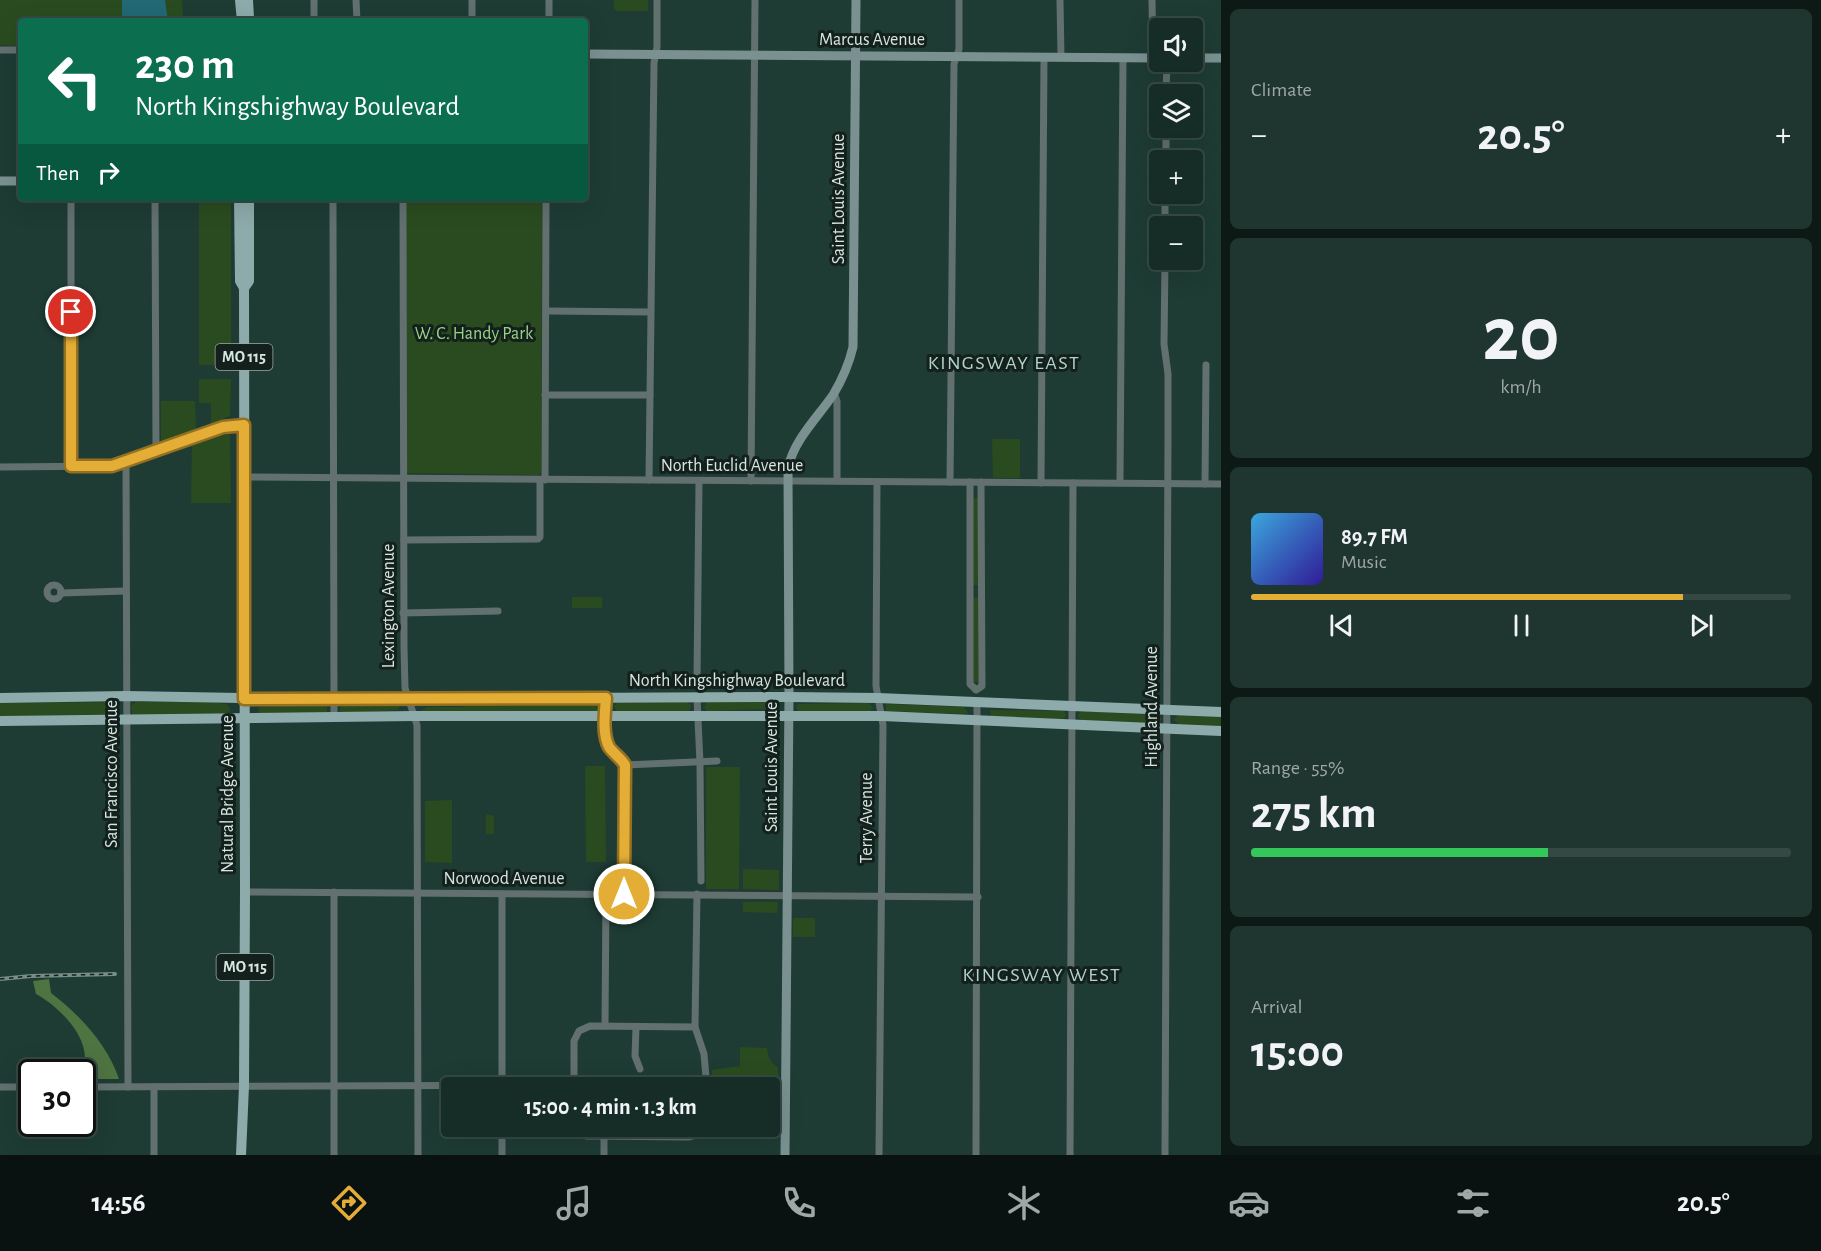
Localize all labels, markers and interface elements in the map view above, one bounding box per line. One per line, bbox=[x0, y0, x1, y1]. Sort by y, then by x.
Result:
map controls bbox=[1149, 18, 1203, 270]
button: sound bbox=[1149, 18, 1203, 72]
street label: Marcus Avenue bbox=[819, 31, 925, 49]
icon: left bbox=[36, 42, 114, 120]
text: 230 m bbox=[135, 44, 235, 86]
text: Climate bbox=[1251, 80, 1312, 100]
button: layers bbox=[1149, 84, 1203, 138]
text: North Kingshighway Boulevard bbox=[135, 93, 459, 120]
text: 20.5° bbox=[1477, 113, 1565, 158]
text: − bbox=[1251, 119, 1267, 152]
text: + bbox=[1775, 119, 1791, 152]
street label: Saint Louis Avenue bbox=[830, 134, 848, 264]
button: + bbox=[1149, 150, 1203, 204]
icon: right bbox=[92, 156, 125, 189]
text: Then bbox=[36, 162, 80, 184]
button: − bbox=[1149, 216, 1203, 270]
pin bbox=[45, 286, 96, 337]
icon: arrive bbox=[54, 295, 87, 328]
text: 20 bbox=[1482, 297, 1560, 375]
park label: W. C. Handy Park bbox=[415, 325, 534, 343]
road number: MO 115 bbox=[216, 344, 272, 370]
district label: KINGSWAY EAST bbox=[928, 353, 1080, 373]
text: km/h bbox=[1500, 377, 1542, 397]
street label: North Euclid Avenue bbox=[661, 457, 803, 475]
text: 89.7 FM bbox=[1341, 526, 1408, 548]
street label: Lexington Avenue bbox=[380, 544, 398, 668]
text: Music bbox=[1341, 552, 1387, 572]
icon: previous bbox=[1325, 609, 1358, 642]
icon: pause bbox=[1505, 609, 1538, 642]
icon: next bbox=[1685, 609, 1718, 642]
street label: Highland Avenue bbox=[1143, 646, 1161, 768]
street label: North Kingshighway Boulevard bbox=[629, 672, 845, 690]
street label: San Francisco Avenue bbox=[103, 700, 121, 848]
street label: Saint Louis Avenue bbox=[763, 702, 781, 832]
street label: Natural Bridge Avenue bbox=[219, 715, 237, 873]
text: Range · 55% bbox=[1251, 758, 1344, 778]
street label: Terry Avenue bbox=[858, 773, 876, 863]
text: 275 km bbox=[1251, 791, 1376, 836]
position arrow bbox=[592, 862, 656, 926]
street label: Norwood Avenue bbox=[444, 870, 564, 888]
road number: MO 115 bbox=[216, 954, 274, 980]
district label: KINGSWAY WEST bbox=[963, 965, 1121, 985]
text: Arrival bbox=[1251, 997, 1302, 1017]
text: 15:00 bbox=[1251, 1030, 1344, 1075]
speed limit sign: 30 bbox=[18, 1059, 96, 1137]
text: 15:00 · 4 min · 1.3 km bbox=[524, 1096, 697, 1118]
icon: directions bbox=[328, 1182, 370, 1224]
icon: music bbox=[553, 1182, 595, 1224]
icon: phone bbox=[778, 1182, 820, 1224]
icon: climate bbox=[1003, 1182, 1045, 1224]
icon: car bbox=[1228, 1182, 1270, 1224]
icon: filters bbox=[1452, 1182, 1494, 1224]
text: 14:56 bbox=[91, 1189, 146, 1216]
text: 20.5° bbox=[1677, 1189, 1730, 1216]

